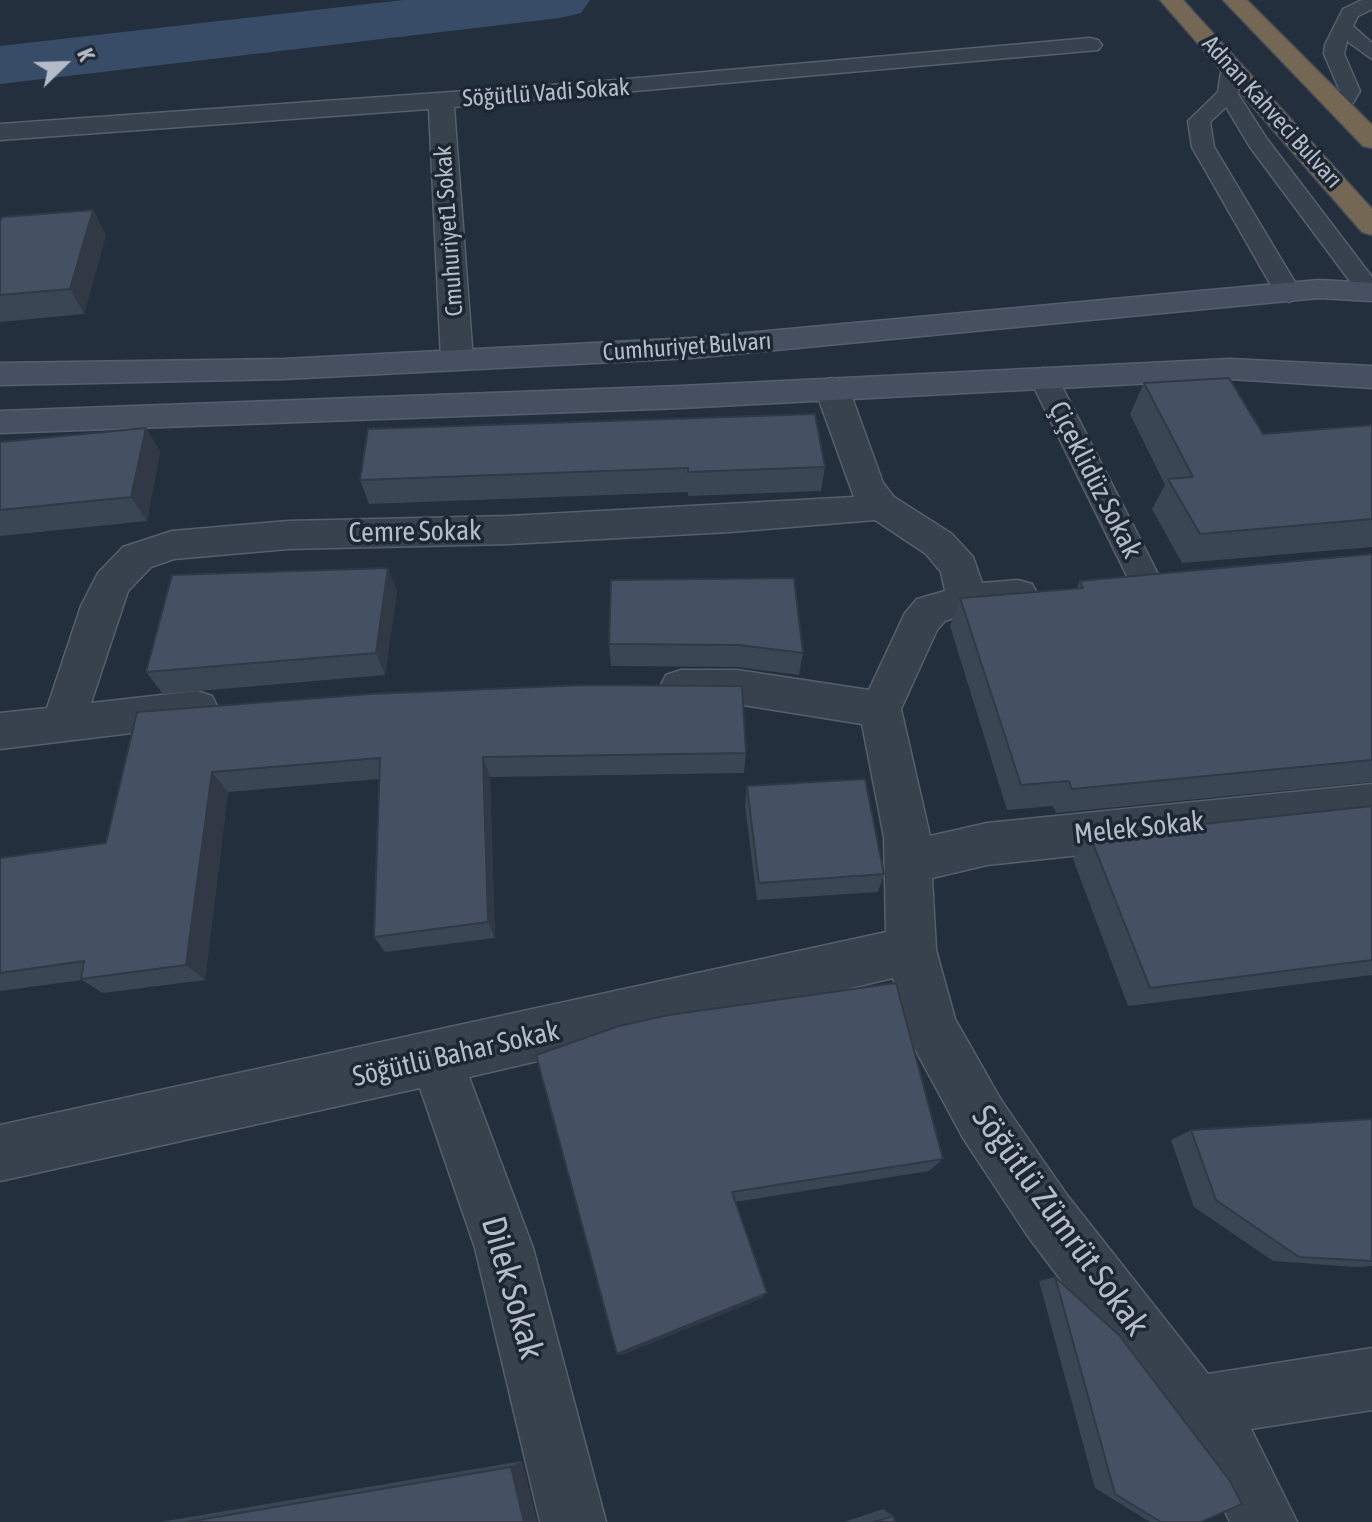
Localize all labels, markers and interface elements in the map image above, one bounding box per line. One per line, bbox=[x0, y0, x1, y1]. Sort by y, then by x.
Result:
north arrow bbox=[24, 24, 104, 104]
street label: Adnan Kahveci Bulvarı bbox=[1196, 30, 1348, 194]
text: K bbox=[72, 45, 100, 65]
street label: Söğütlü Vadi Sokak bbox=[461, 73, 631, 113]
street label: Cmuhuriyet1 Sokak bbox=[429, 145, 469, 317]
street label: Cumhuriyet Bulvarı bbox=[602, 327, 772, 367]
street label: Çiçeklidüz Sokak bbox=[1041, 396, 1149, 564]
street label: Cemre Sokak bbox=[348, 514, 482, 550]
street label: Melek Sokak bbox=[1073, 804, 1205, 852]
street label: Söğütlü Bahar Sokak bbox=[349, 1014, 563, 1094]
street label: Söğütlü Zümrüt Sokak bbox=[963, 1098, 1157, 1344]
street label: Dilek Sokak bbox=[472, 1212, 552, 1364]

